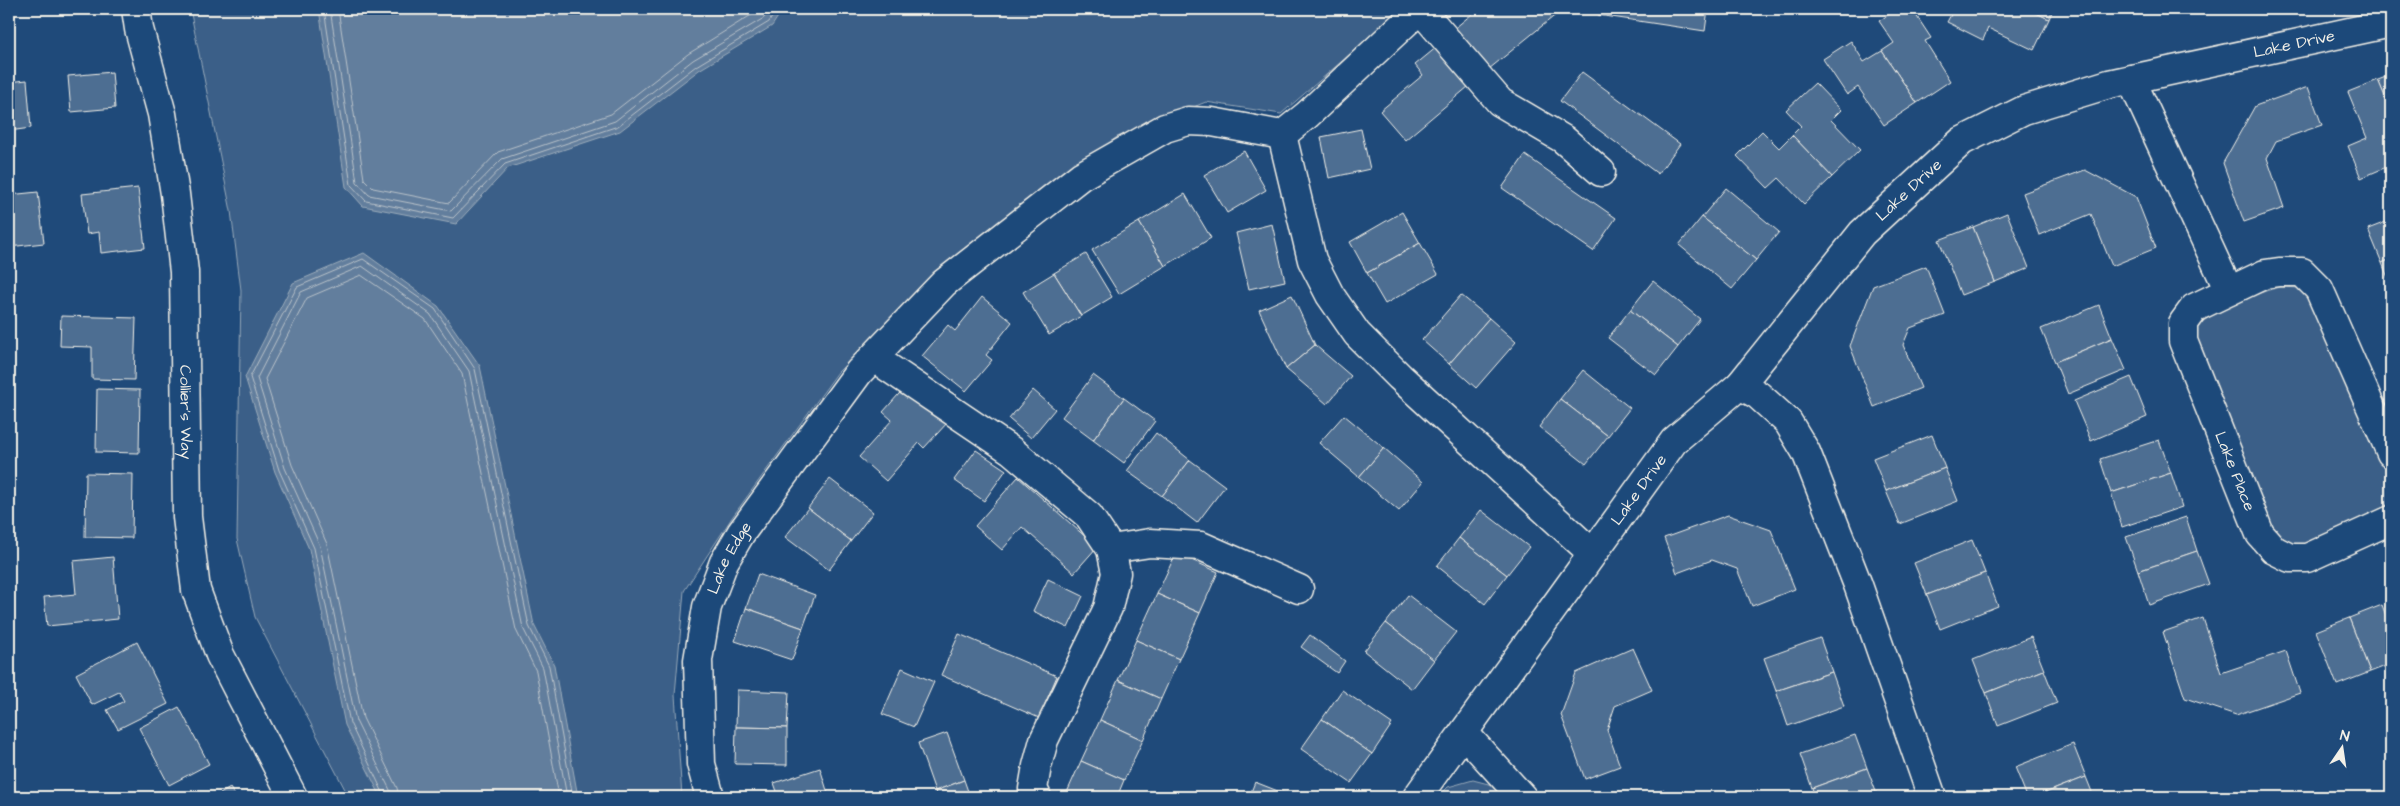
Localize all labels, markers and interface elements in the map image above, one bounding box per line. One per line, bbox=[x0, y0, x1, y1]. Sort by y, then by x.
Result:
street label: Lake Drive bbox=[2251, 24, 2337, 63]
street label: Lake Drive bbox=[1871, 154, 1947, 226]
street label: Collier's Way bbox=[174, 365, 197, 460]
street label: Lake Place bbox=[2209, 428, 2261, 515]
street label: Lake Drive bbox=[1606, 449, 1672, 530]
street label: Lake Edge bbox=[702, 517, 757, 597]
north arrow bbox=[2318, 724, 2368, 774]
text: N bbox=[2338, 726, 2351, 747]

